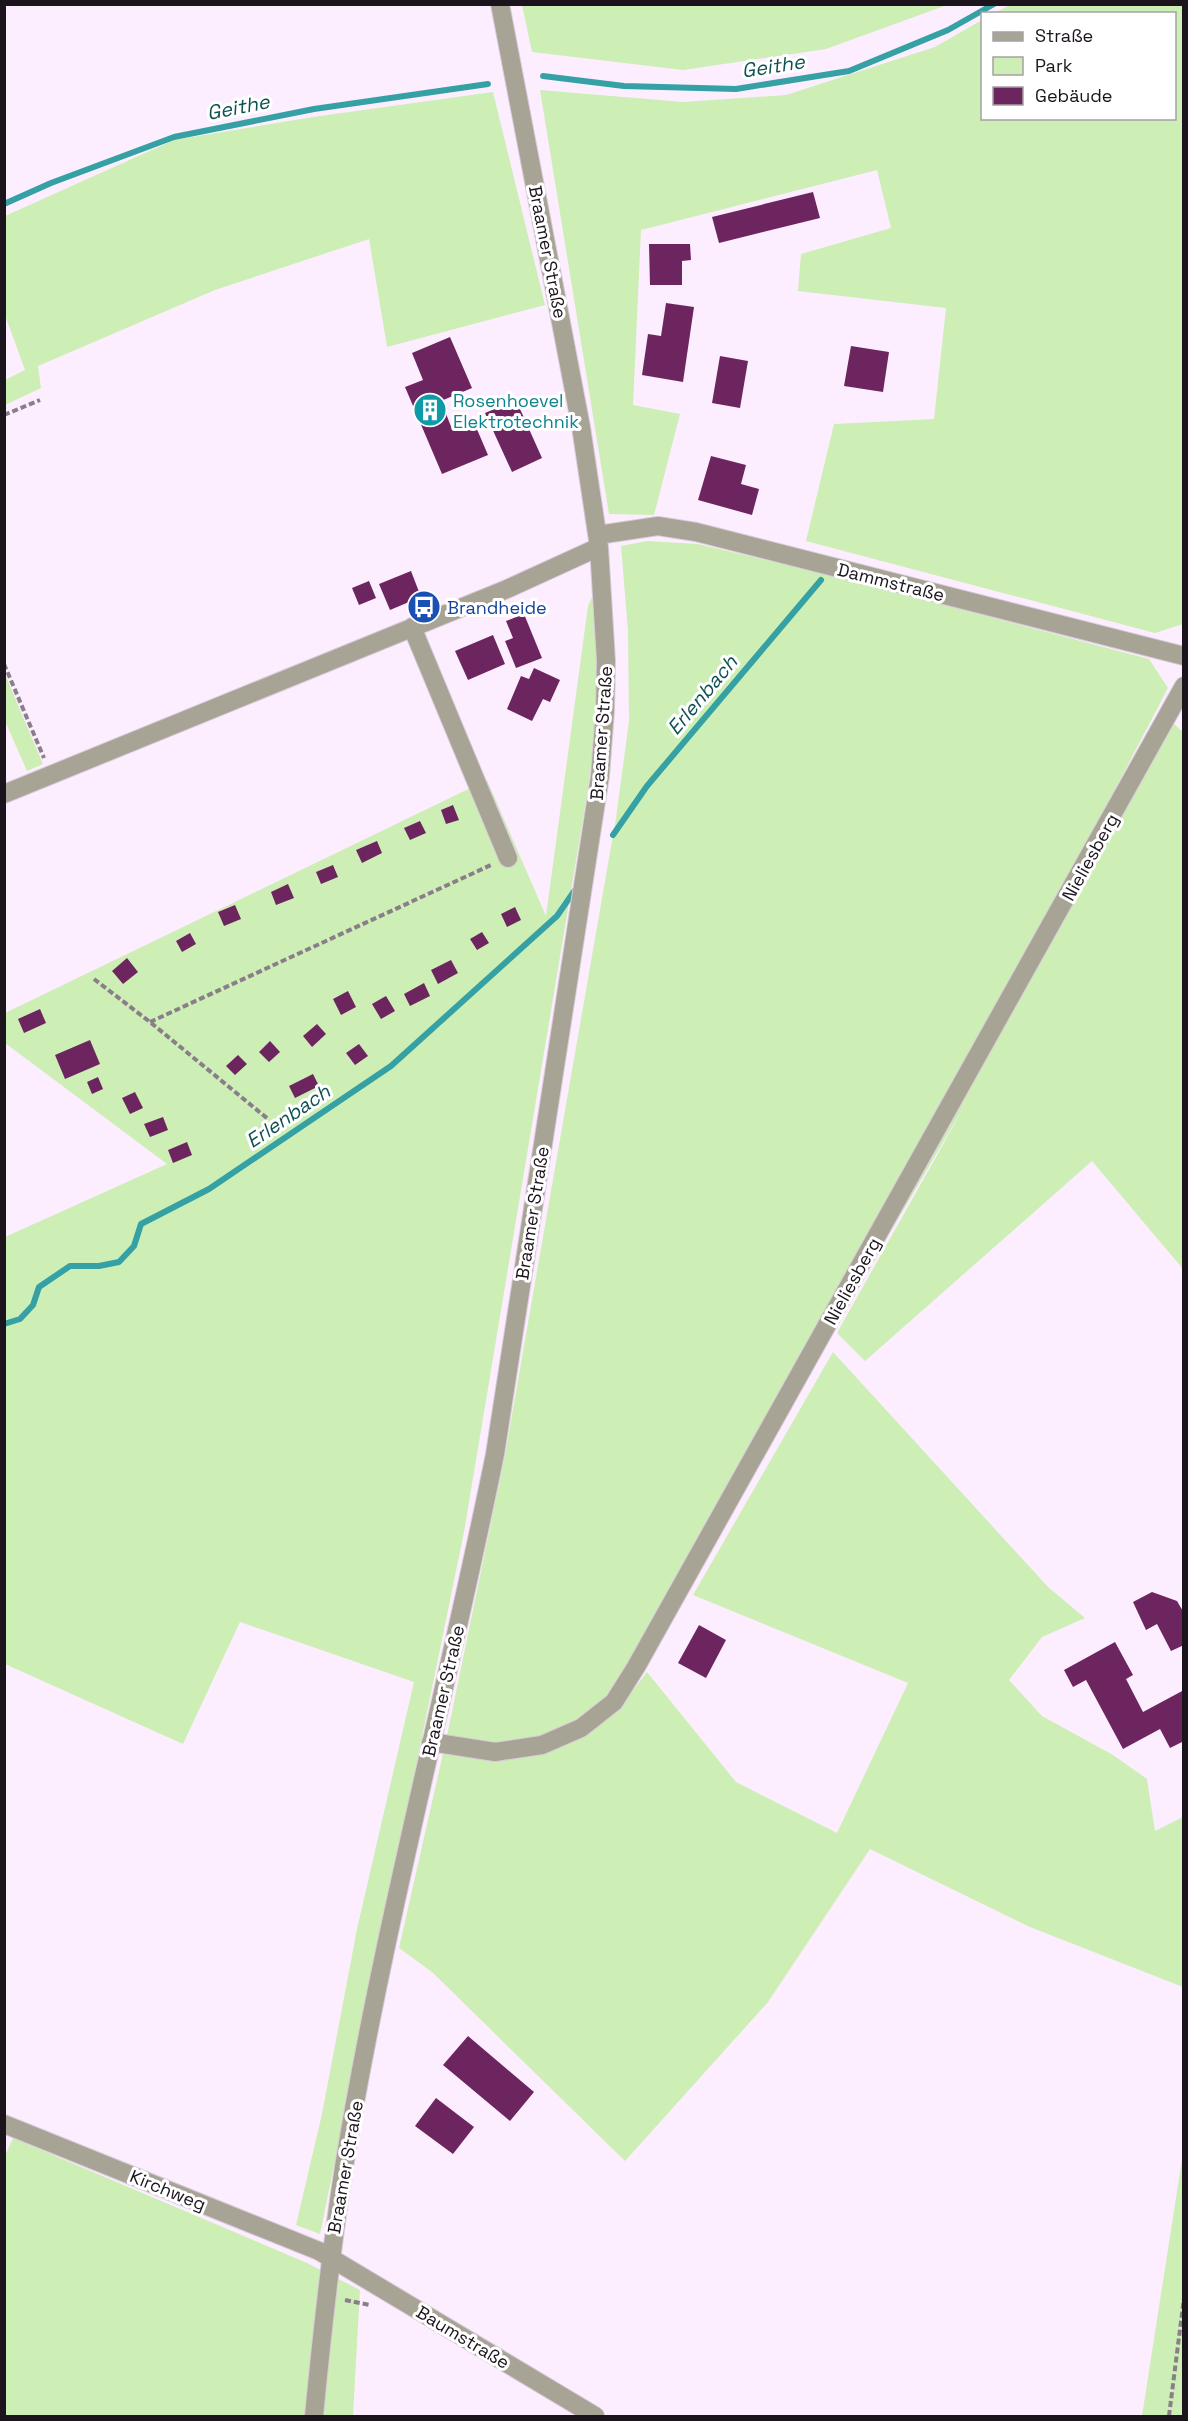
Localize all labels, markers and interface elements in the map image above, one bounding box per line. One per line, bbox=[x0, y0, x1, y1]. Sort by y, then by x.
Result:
legend bbox=[981, 12, 1176, 120]
text: Straße bbox=[1035, 24, 1093, 47]
water label: Geithe bbox=[740, 48, 807, 84]
text: Park bbox=[1035, 54, 1073, 77]
text: Gebäude bbox=[1035, 84, 1113, 107]
water label: Geithe bbox=[204, 88, 273, 126]
street label: Braamer Straße bbox=[524, 184, 572, 320]
place label: Rosenhoevel Elektrotechnik bbox=[453, 389, 579, 433]
building icon: Rosenhoevel Elektrotechnik bbox=[412, 392, 448, 428]
street label: Dammstraße bbox=[835, 558, 947, 606]
bus stop icon: Brandheide bbox=[406, 589, 442, 625]
place label: Brandheide bbox=[447, 596, 547, 619]
water label: Erlenbach bbox=[661, 649, 743, 740]
street label: Braamer Straße bbox=[585, 665, 617, 801]
street label: Nieliesberg bbox=[1057, 809, 1123, 905]
water label: Erlenbach bbox=[241, 1078, 336, 1154]
street label: Braamer Straße bbox=[510, 1145, 554, 1281]
street label: Nieliesberg bbox=[819, 1233, 885, 1329]
street label: Braamer Straße bbox=[417, 1623, 469, 1759]
street label: Braamer Straße bbox=[322, 2099, 368, 2235]
street label: Kirchweg bbox=[127, 2164, 209, 2216]
street label: Baumstraße bbox=[412, 2300, 514, 2374]

